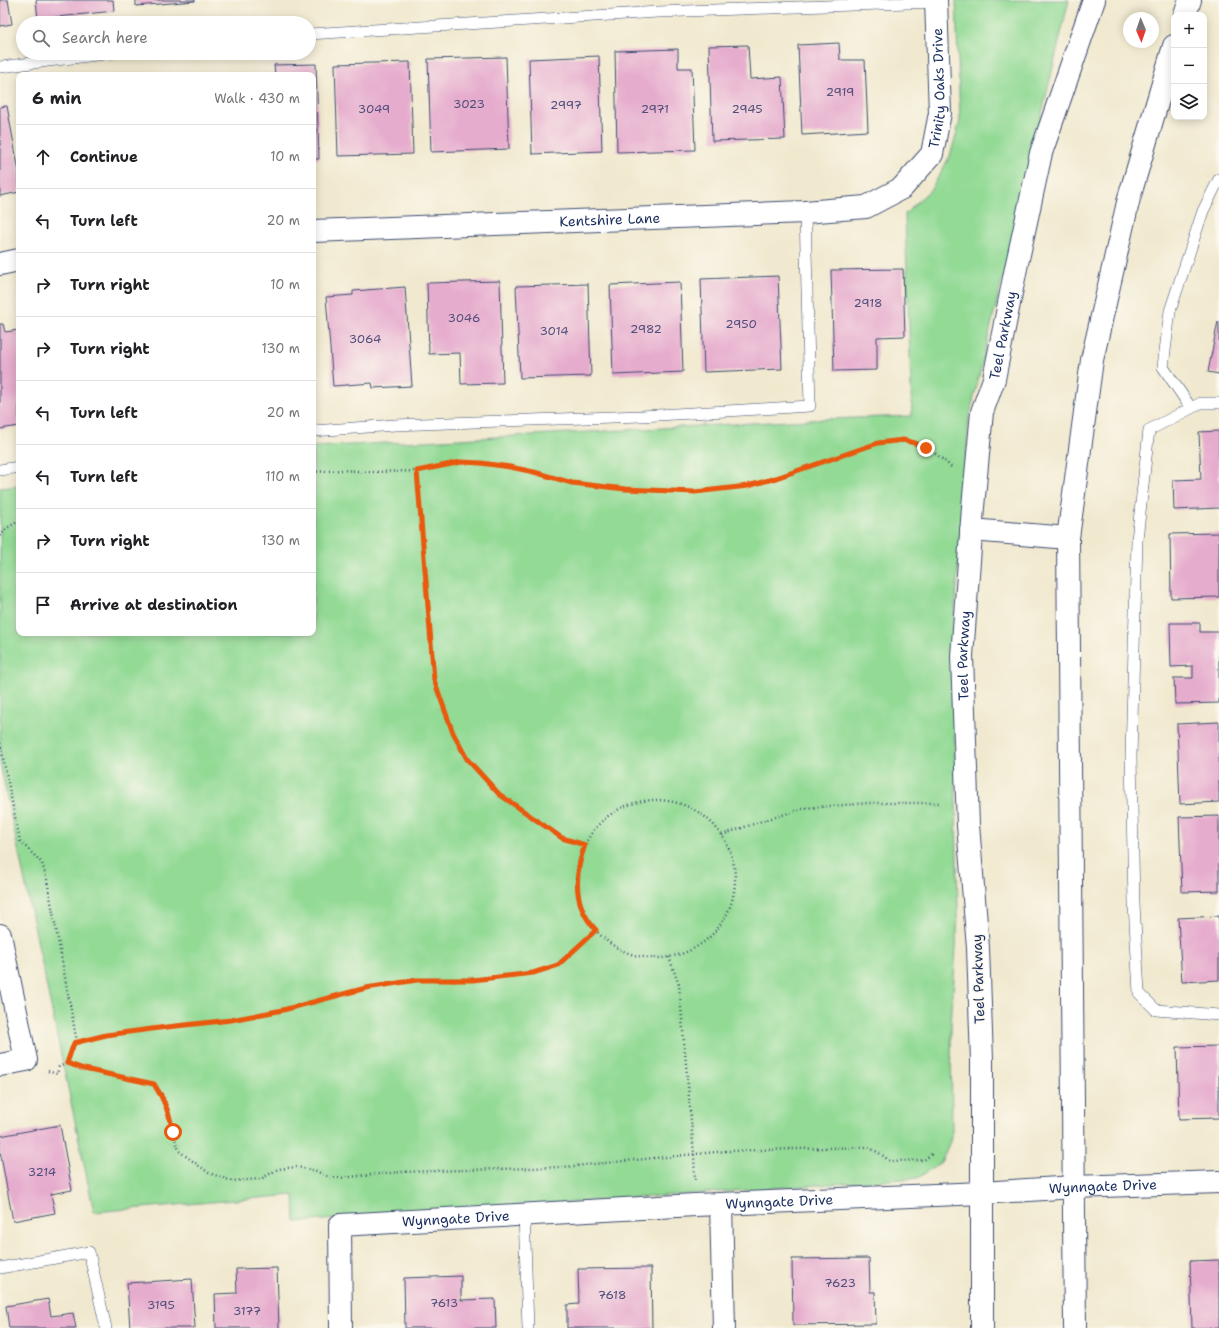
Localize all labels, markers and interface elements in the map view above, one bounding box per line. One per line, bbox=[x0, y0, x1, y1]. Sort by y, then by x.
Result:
north arrow bbox=[1123, 12, 1159, 48]
map controls bbox=[1171, 12, 1207, 120]
button: + bbox=[1171, 12, 1207, 48]
search box bbox=[16, 16, 316, 60]
icon: search bbox=[30, 27, 52, 49]
text: Search here bbox=[62, 28, 148, 48]
street label: Trinity Oaks Drive bbox=[924, 28, 949, 150]
button: − bbox=[1171, 48, 1207, 84]
house number: 2919 bbox=[826, 84, 854, 100]
button: layers bbox=[1171, 84, 1207, 120]
text: 6 min bbox=[32, 87, 82, 109]
text: Walk · 430 m bbox=[214, 90, 300, 107]
house number: 3023 bbox=[453, 96, 485, 112]
house number: 2997 bbox=[550, 97, 582, 113]
house number: 3049 bbox=[358, 101, 390, 117]
house number: 2971 bbox=[641, 101, 669, 117]
house number: 2945 bbox=[731, 101, 763, 117]
icon: ahead bbox=[32, 146, 54, 168]
text: Continue bbox=[70, 147, 138, 167]
text: 10 m bbox=[270, 148, 300, 165]
street label: Kentshire Lane bbox=[559, 209, 661, 230]
icon: left bbox=[32, 210, 54, 232]
text: Turn left bbox=[70, 211, 138, 231]
text: 20 m bbox=[267, 212, 300, 229]
icon: right bbox=[32, 274, 54, 296]
text: Turn right bbox=[70, 275, 150, 295]
text: 10 m bbox=[270, 276, 300, 293]
street label: Teel Parkway bbox=[985, 289, 1020, 381]
house number: 2918 bbox=[854, 295, 883, 311]
house number: 3046 bbox=[448, 310, 480, 326]
house number: 2950 bbox=[725, 316, 757, 332]
house number: 2982 bbox=[630, 321, 662, 337]
house number: 3014 bbox=[539, 323, 569, 339]
house number: 3064 bbox=[349, 331, 381, 347]
icon: right bbox=[32, 338, 54, 360]
text: Turn right bbox=[70, 339, 150, 359]
text: 130 m bbox=[262, 340, 300, 357]
icon: left bbox=[32, 402, 54, 424]
text: Turn left bbox=[70, 403, 138, 423]
text: 20 m bbox=[267, 404, 300, 421]
route end bbox=[917, 439, 935, 457]
icon: left bbox=[32, 466, 54, 488]
text: Turn left bbox=[70, 467, 138, 487]
text: 110 m bbox=[265, 468, 300, 485]
icon: right bbox=[32, 530, 54, 552]
text: Turn right bbox=[70, 531, 150, 551]
text: 130 m bbox=[262, 532, 300, 549]
icon: arrive bbox=[32, 594, 54, 616]
text: Arrive at destination bbox=[70, 595, 238, 615]
street label: Teel Parkway bbox=[953, 610, 974, 701]
street label: Teel Parkway bbox=[967, 934, 989, 1024]
route start bbox=[164, 1123, 182, 1141]
house number: 3214 bbox=[28, 1164, 56, 1180]
street label: Wynngate Drive bbox=[1048, 1175, 1157, 1198]
street label: Wynngate Drive bbox=[725, 1190, 834, 1213]
street label: Wynngate Drive bbox=[401, 1206, 510, 1230]
house number: 7623 bbox=[824, 1275, 856, 1291]
house number: 7618 bbox=[598, 1287, 626, 1303]
house number: 7613 bbox=[430, 1295, 458, 1311]
house number: 3195 bbox=[147, 1297, 175, 1313]
house number: 3177 bbox=[233, 1303, 261, 1319]

